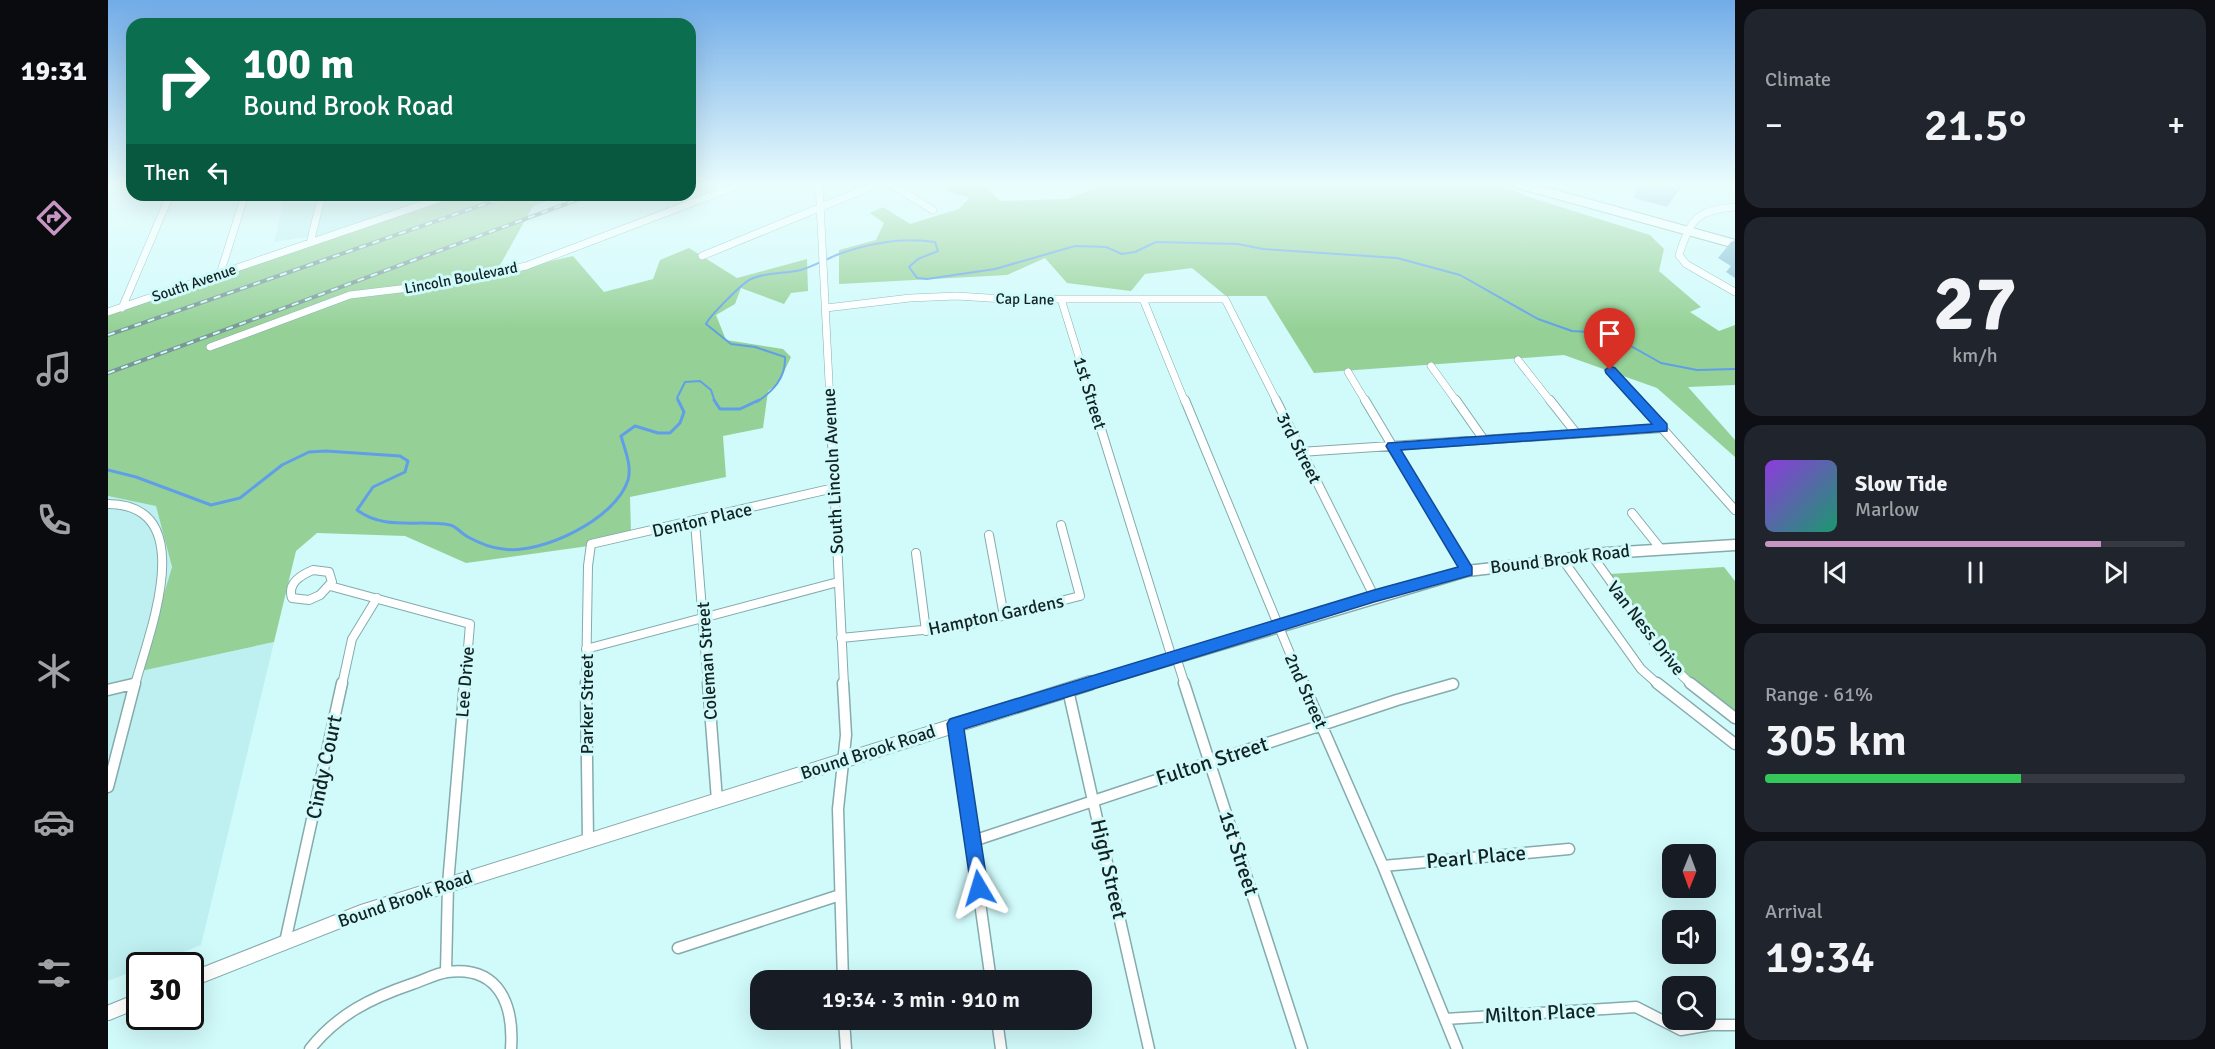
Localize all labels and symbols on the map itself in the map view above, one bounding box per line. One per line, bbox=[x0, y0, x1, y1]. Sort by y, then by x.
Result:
street label: Lincoln Boulevard bbox=[403, 258, 519, 298]
street label: South Avenue bbox=[149, 260, 239, 306]
street label: Cap Lane bbox=[995, 289, 1055, 309]
pin bbox=[1584, 308, 1635, 370]
street label: 1st Street bbox=[1069, 354, 1111, 432]
street label: South Lincoln Avenue bbox=[818, 387, 848, 555]
street label: 3rd Street bbox=[1272, 409, 1326, 487]
street label: Denton Place bbox=[650, 498, 754, 542]
street label: Bound Brook Road bbox=[1489, 540, 1631, 578]
street label: Van Ness Drive bbox=[1602, 576, 1690, 680]
street label: Hampton Gardens bbox=[926, 590, 1066, 640]
street label: Coleman Street bbox=[692, 601, 722, 721]
street label: Lee Drive bbox=[451, 646, 479, 718]
street label: 2nd Street bbox=[1280, 650, 1332, 732]
street label: Parker Street bbox=[576, 654, 598, 754]
street label: Cindy Court bbox=[300, 713, 348, 821]
street label: Bound Brook Road bbox=[798, 720, 938, 784]
street label: Fulton Street bbox=[1153, 731, 1271, 791]
street label: 1st Street bbox=[1213, 808, 1265, 898]
street label: High Street bbox=[1085, 817, 1133, 921]
street label: Pearl Place bbox=[1425, 840, 1527, 874]
north arrow bbox=[1662, 844, 1716, 898]
position arrow bbox=[947, 856, 1011, 920]
street label: Bound Brook Road bbox=[335, 866, 475, 932]
speed limit sign: 30 bbox=[126, 952, 204, 1030]
street label: Milton Place bbox=[1484, 997, 1596, 1029]

